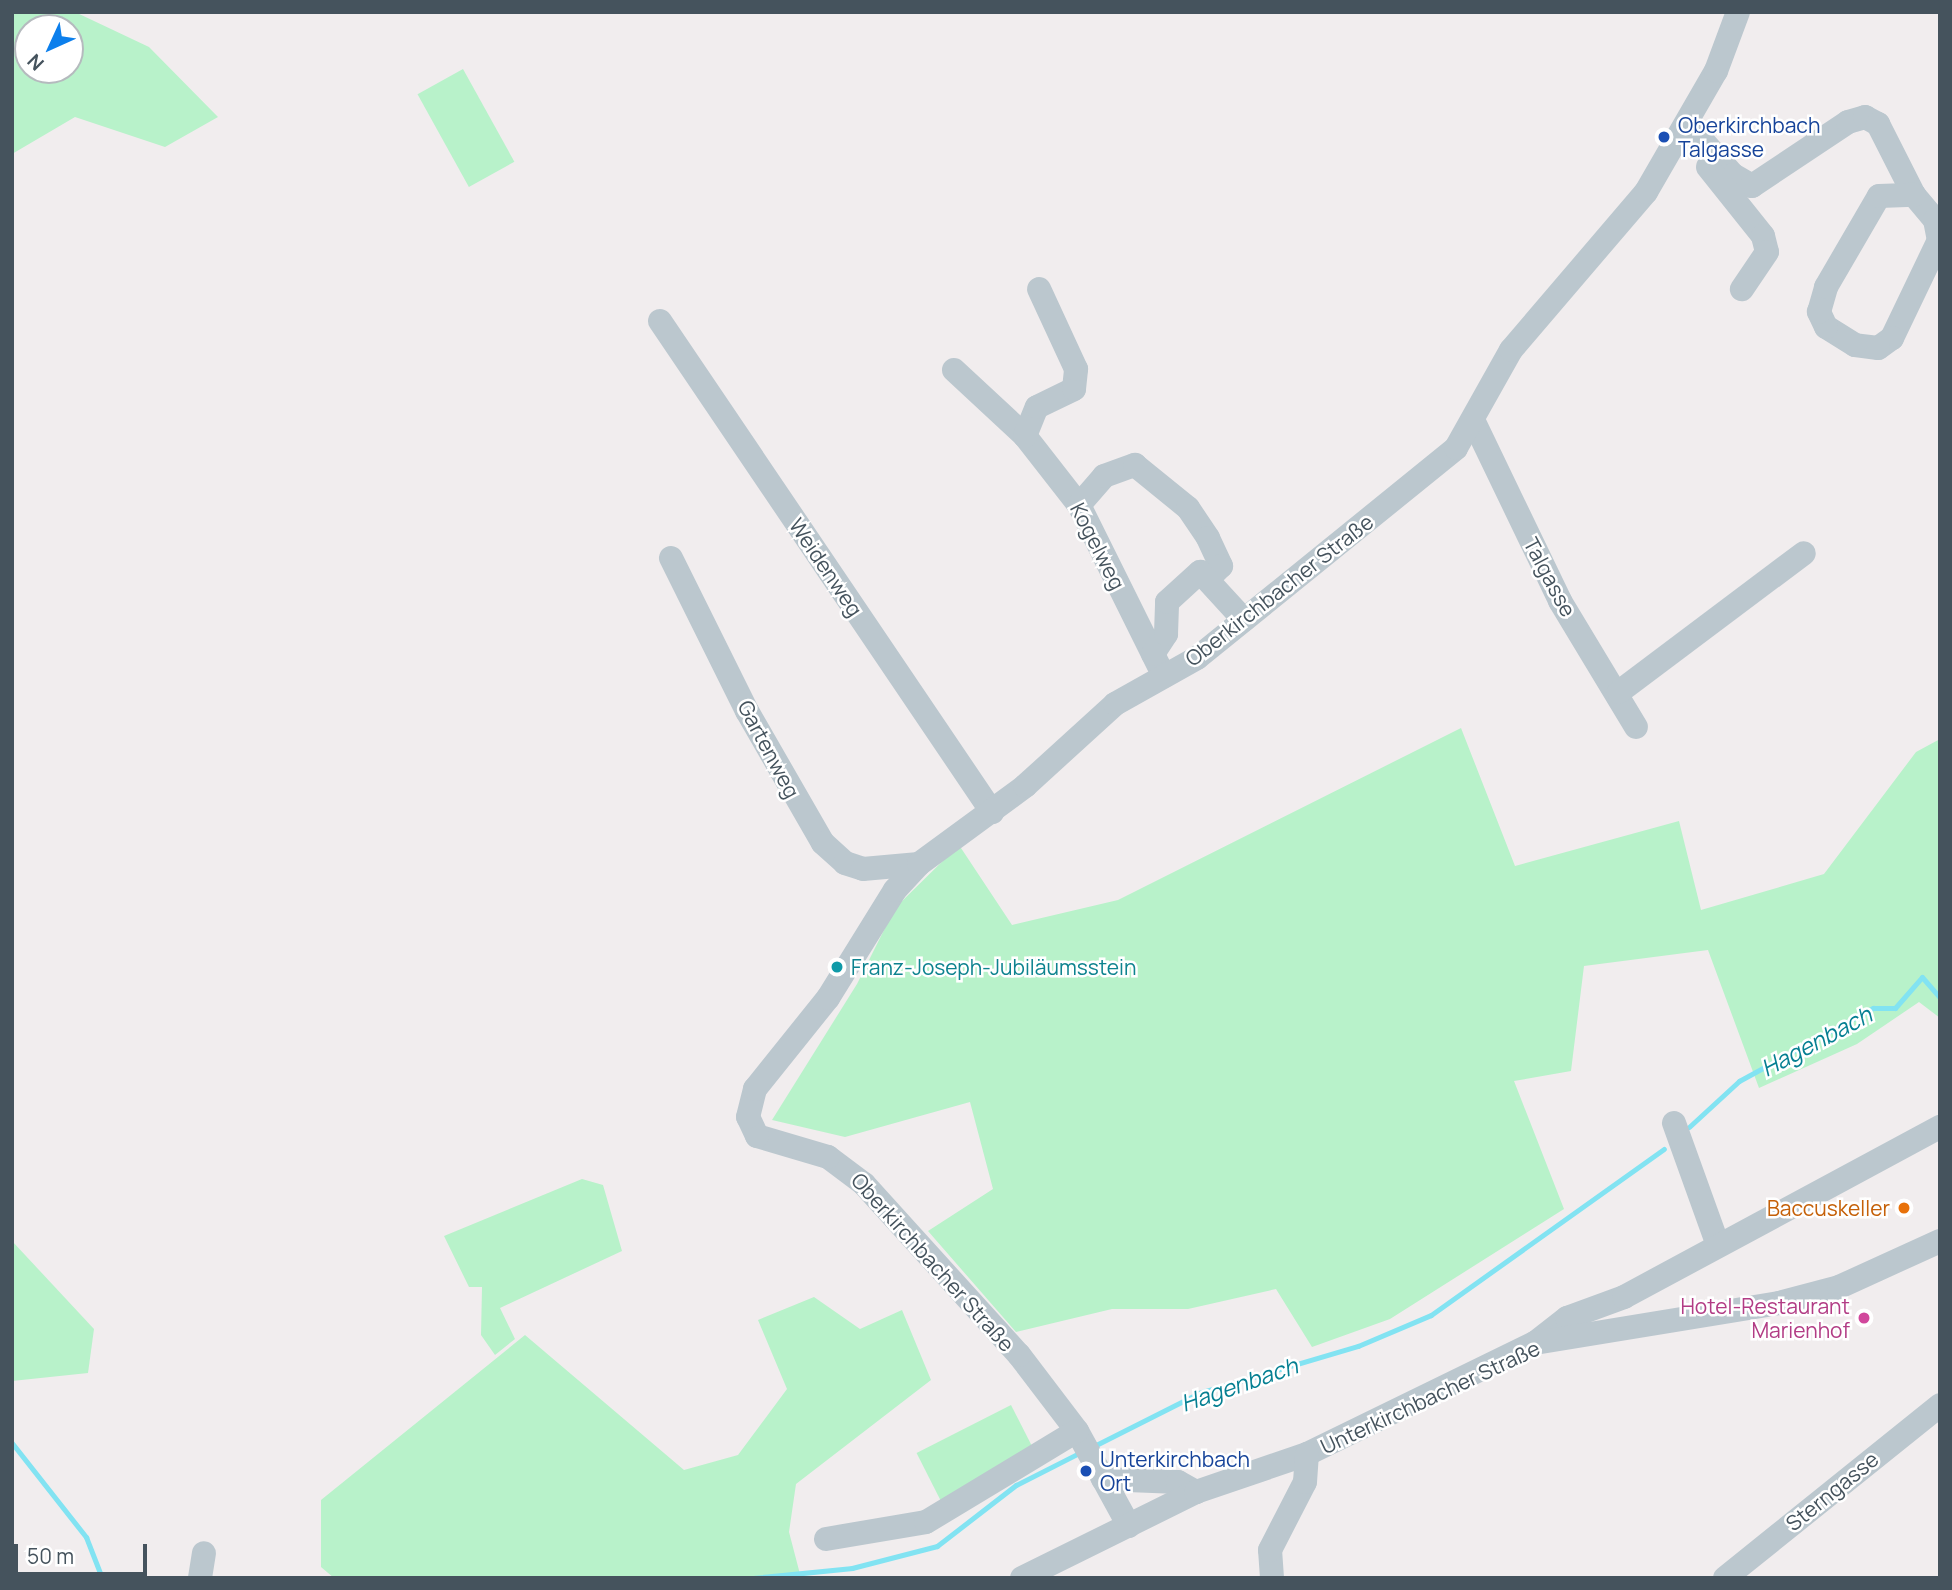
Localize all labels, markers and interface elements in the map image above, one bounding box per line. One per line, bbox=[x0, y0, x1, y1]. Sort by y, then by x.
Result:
north arrow bbox=[14, 14, 84, 84]
text: N bbox=[22, 48, 50, 76]
place label: Oberkirchbach Talgasse bbox=[1678, 112, 1820, 162]
marker: Oberkirchbach Talgasse bbox=[1656, 129, 1672, 145]
street label: Kogelweg bbox=[1065, 498, 1131, 594]
street label: Oberkirchbacher Straße bbox=[1180, 509, 1378, 671]
street label: Weidenweg bbox=[784, 513, 868, 621]
street label: Talgasse bbox=[1519, 533, 1581, 621]
street label: Gartenweg bbox=[733, 696, 805, 802]
place label: Franz-Joseph-Jubiläumsstein bbox=[851, 954, 1136, 980]
marker: Franz-Joseph-Jubiläumsstein bbox=[829, 959, 845, 975]
water label: Hagenbach bbox=[1756, 1000, 1876, 1082]
street label: Oberkirchbacher Straße bbox=[846, 1168, 1020, 1356]
place label: Baccuskeller bbox=[1767, 1195, 1890, 1221]
marker: Baccuskeller bbox=[1896, 1200, 1912, 1216]
place label: Hotel-Restaurant Marienhof bbox=[1680, 1293, 1850, 1343]
marker: Hotel-Restaurant Marienhof bbox=[1856, 1310, 1872, 1326]
street label: Unterkirchbacher Straße bbox=[1316, 1335, 1544, 1459]
water label: Hagenbach bbox=[1177, 1351, 1301, 1417]
place label: Unterkirchbach Ort bbox=[1100, 1446, 1250, 1496]
street label: Sterngasse bbox=[1781, 1446, 1883, 1536]
marker: Unterkirchbach Ort bbox=[1078, 1463, 1094, 1479]
scale bar bbox=[18, 1530, 150, 1574]
text: 50 m bbox=[27, 1542, 74, 1570]

